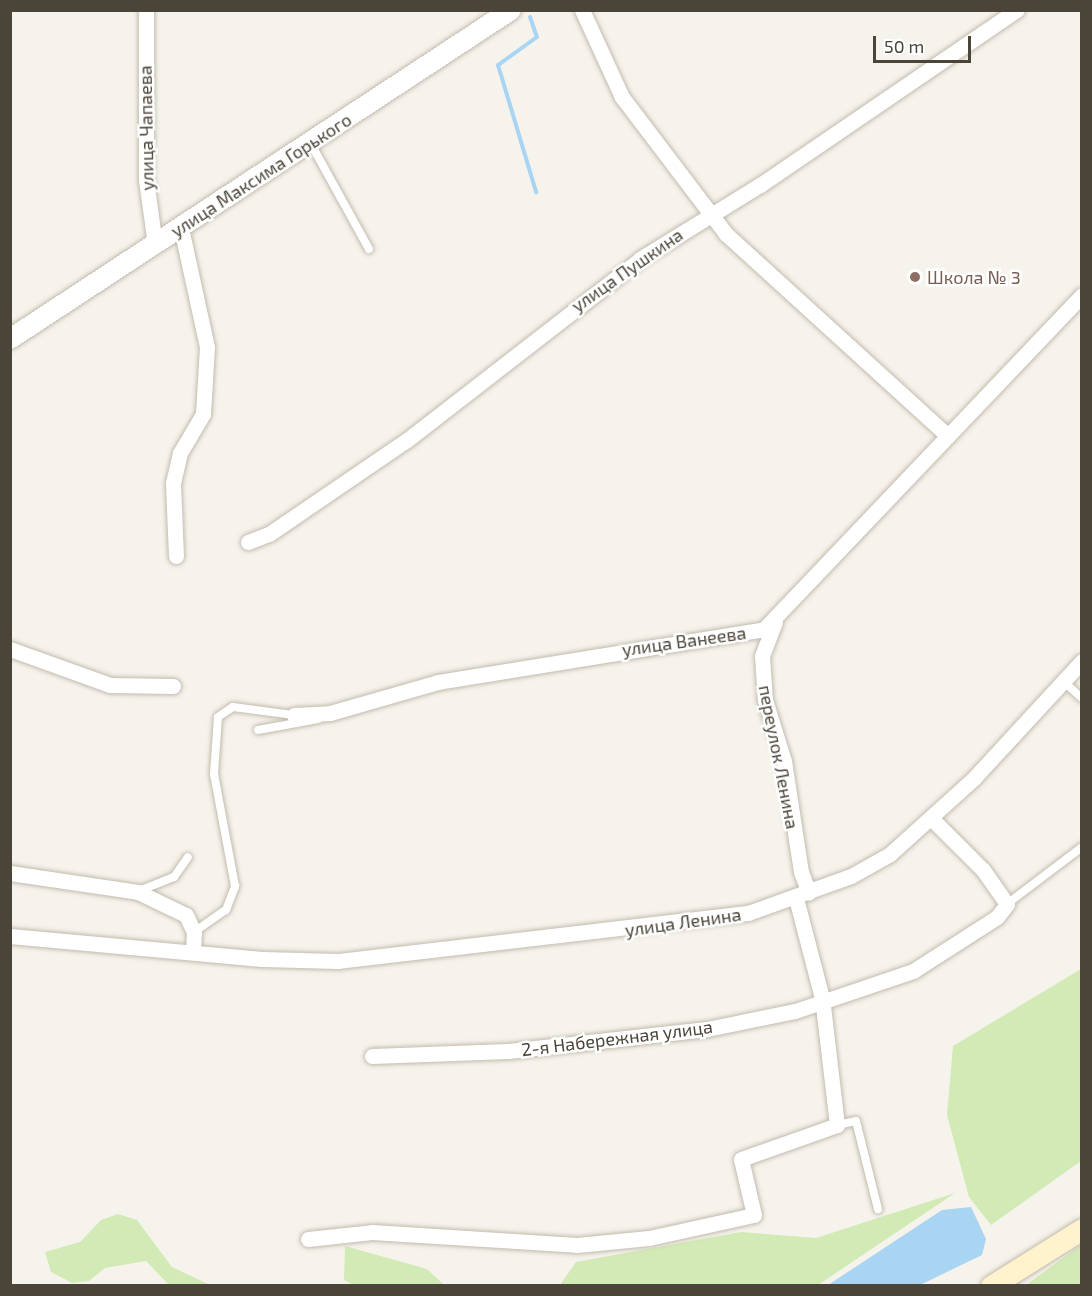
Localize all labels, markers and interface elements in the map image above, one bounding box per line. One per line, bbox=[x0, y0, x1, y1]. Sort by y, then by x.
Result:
scale bar bbox=[876, 24, 974, 62]
text: 50 m bbox=[884, 35, 924, 57]
street label: улица Чапаева bbox=[134, 65, 158, 191]
street label: улица Максима Горького bbox=[167, 108, 355, 242]
street label: улица Пушкина bbox=[567, 224, 687, 316]
place label: Школа № 3 bbox=[927, 266, 1021, 288]
marker: Школа № 3 bbox=[908, 270, 922, 284]
street label: улица Ванеева bbox=[621, 622, 747, 660]
street label: переулок Ленина bbox=[754, 683, 804, 831]
street label: улица Ленина bbox=[623, 903, 743, 941]
street label: 2-я Набережная улица bbox=[520, 1016, 714, 1060]

